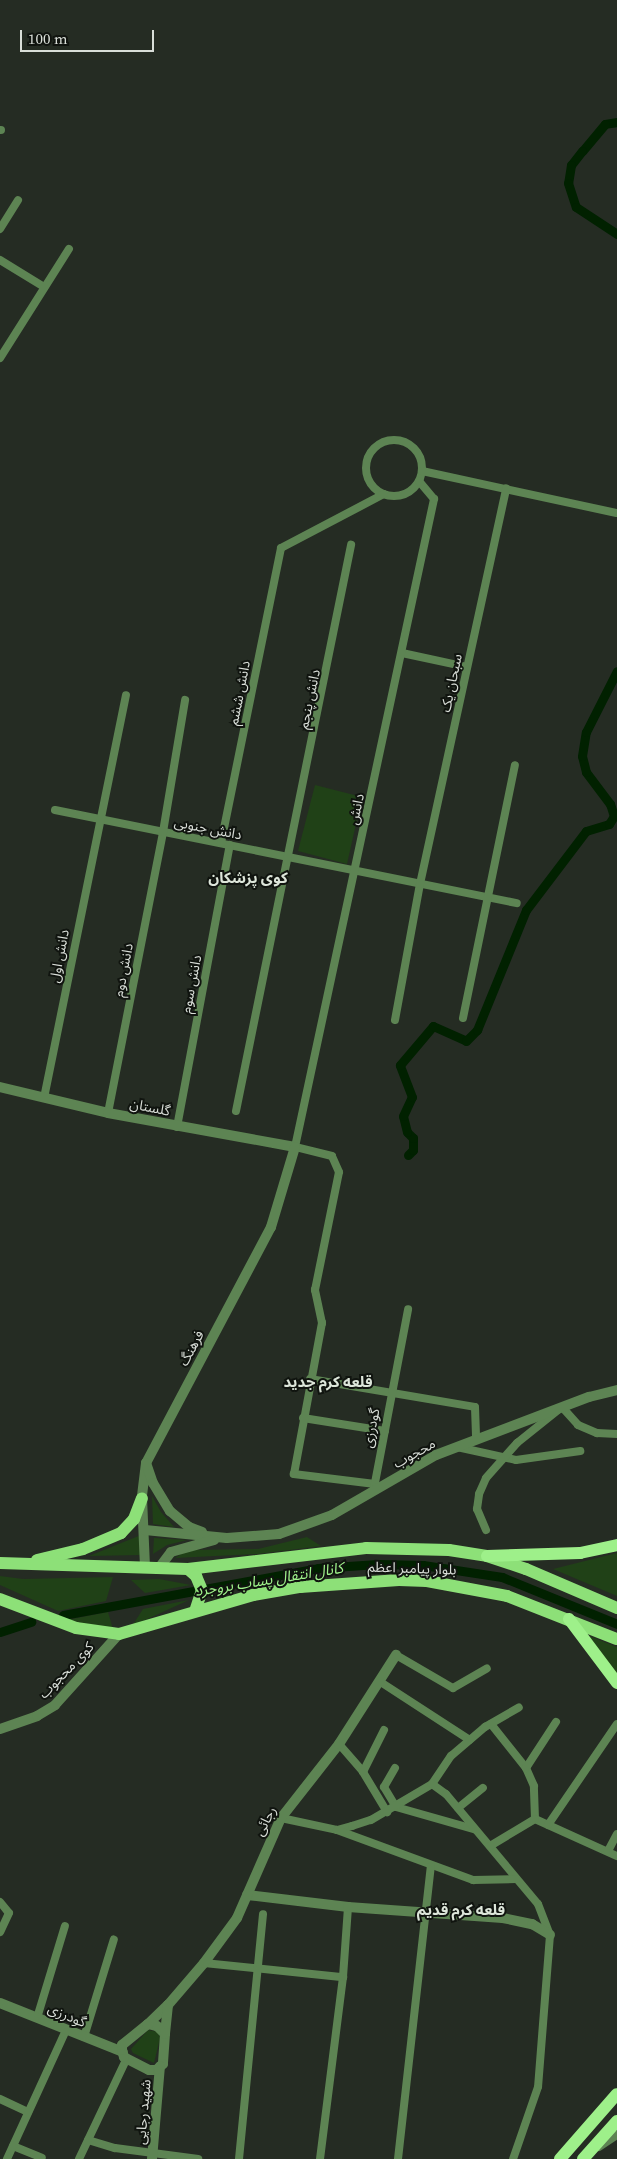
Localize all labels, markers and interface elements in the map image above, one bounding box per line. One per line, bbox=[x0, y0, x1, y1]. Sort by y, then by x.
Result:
scale bar bbox=[22, 20, 156, 52]
text: 100 m bbox=[28, 28, 68, 49]
street label: سبحان یک bbox=[437, 652, 465, 714]
street label: دانش ششم bbox=[225, 659, 253, 727]
street label: دانش پنجم bbox=[294, 668, 324, 730]
street label: دانش bbox=[345, 792, 367, 826]
street label: دانش جنوبی bbox=[173, 813, 243, 843]
district label: کوی پزشکان bbox=[208, 869, 288, 887]
street label: دانش اول bbox=[46, 928, 72, 984]
street label: دانش دوم bbox=[110, 942, 136, 998]
street label: دانش سوم bbox=[177, 953, 205, 1015]
street label: گلستان bbox=[128, 1095, 172, 1119]
street label: فرهنگ bbox=[175, 1327, 207, 1369]
district label: قلعه کرم جدید bbox=[284, 1373, 372, 1391]
street label: گودرزی bbox=[359, 1407, 383, 1449]
street label: محجوب bbox=[390, 1435, 438, 1471]
water label: کانال انتقال پساب بروجرد bbox=[194, 1558, 344, 1600]
street label: بلوار پیامبر اعظم bbox=[367, 1558, 457, 1578]
street label: کوی محجوب bbox=[35, 1638, 97, 1702]
street label: رجائی bbox=[250, 1803, 280, 1839]
district label: قلعه کرم قدیم bbox=[417, 1901, 505, 1919]
street label: گودرزی bbox=[45, 1999, 89, 2031]
street label: شهید رجایی bbox=[132, 2079, 154, 2145]

